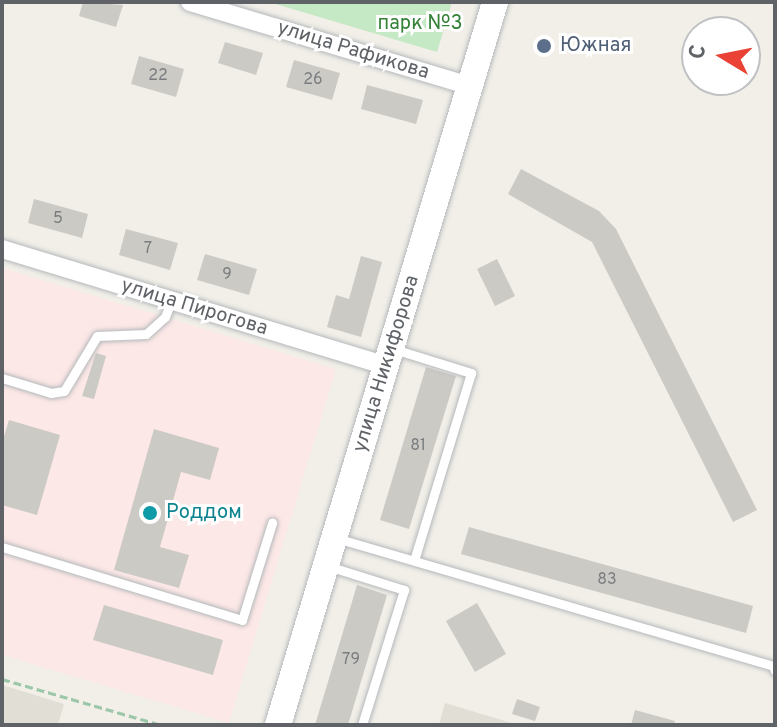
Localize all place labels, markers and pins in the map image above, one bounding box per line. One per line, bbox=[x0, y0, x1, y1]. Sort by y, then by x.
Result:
place label: Южная bbox=[560, 34, 632, 58]
marker: Южная bbox=[535, 37, 553, 55]
place label: Роддом bbox=[166, 501, 242, 525]
marker: Роддом bbox=[141, 504, 159, 522]

